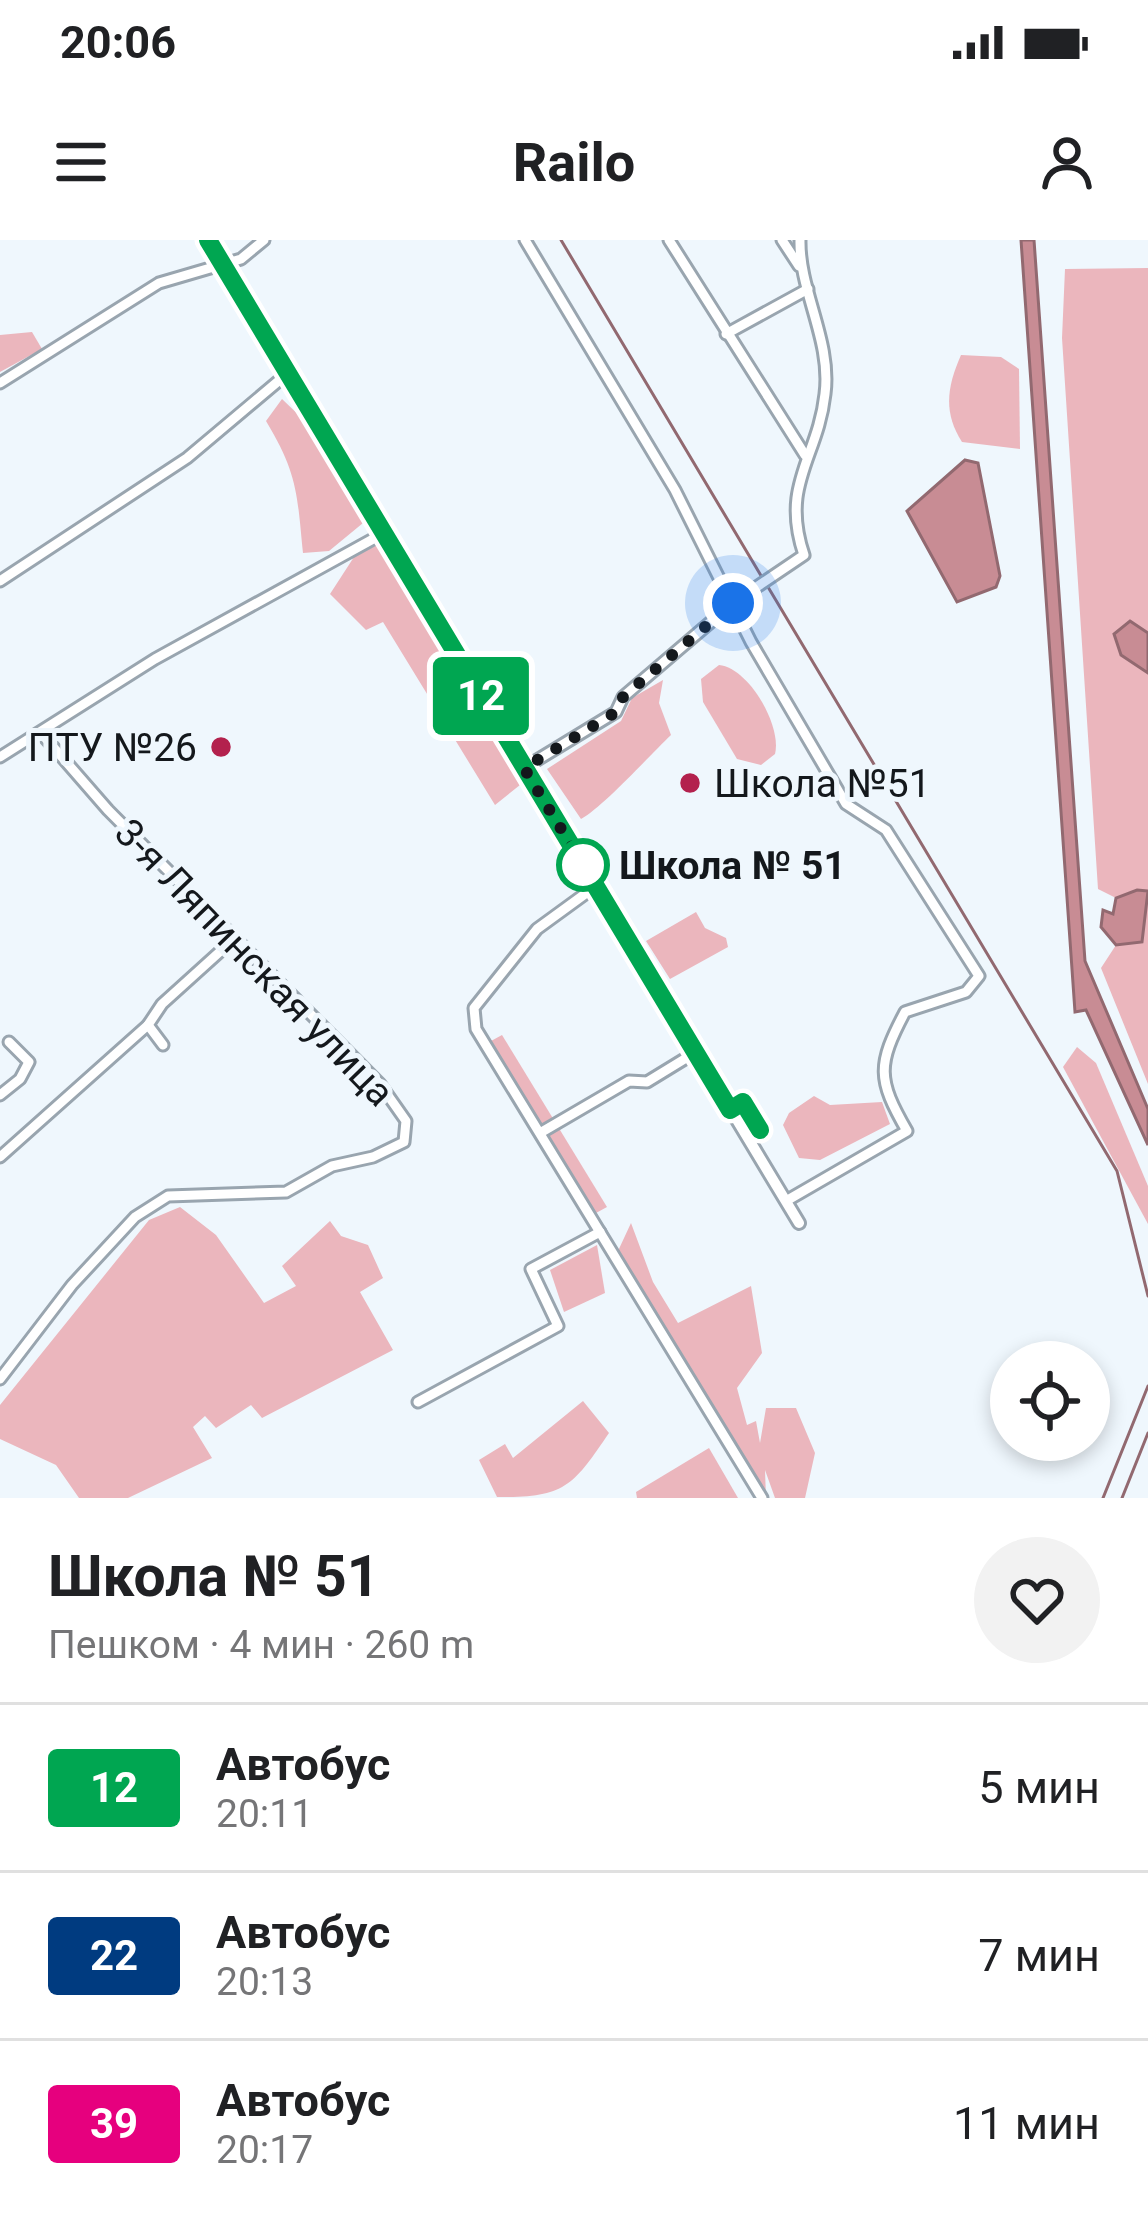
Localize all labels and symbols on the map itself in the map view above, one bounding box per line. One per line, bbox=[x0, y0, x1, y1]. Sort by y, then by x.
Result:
your location bbox=[703, 573, 763, 633]
line badge: 12 bbox=[427, 657, 535, 735]
place label: ПТУ №26 bbox=[28, 725, 197, 771]
marker: ПТУ №26 bbox=[208, 734, 234, 760]
place label: Школа №51 bbox=[714, 761, 931, 807]
marker: Школа №51 bbox=[677, 770, 703, 796]
street label: 3-я Ляпинская улица bbox=[105, 810, 403, 1116]
marker: Школа № 51 bbox=[558, 840, 608, 890]
place label: Школа № 51 bbox=[619, 843, 846, 889]

